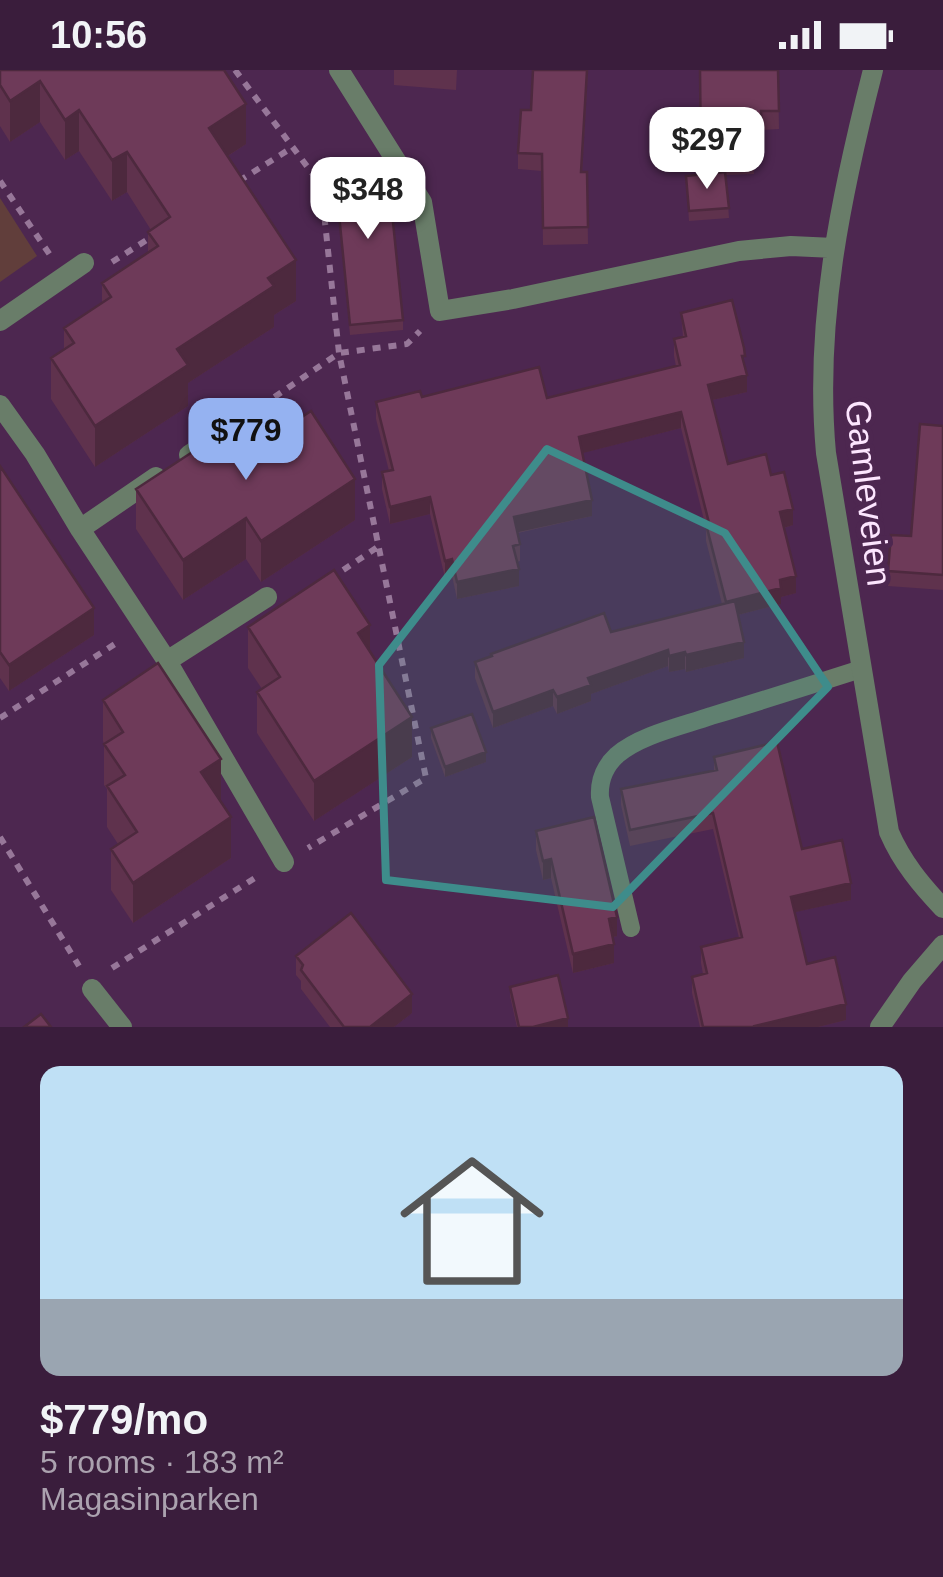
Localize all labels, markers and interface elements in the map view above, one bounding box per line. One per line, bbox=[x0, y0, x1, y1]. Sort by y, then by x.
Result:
text: 10:56 bbox=[50, 14, 147, 56]
pin: $297 bbox=[648, 107, 766, 192]
text: $297 bbox=[671, 121, 743, 157]
pin: $348 bbox=[309, 157, 427, 242]
text: $348 bbox=[332, 171, 404, 207]
pin: $779 bbox=[187, 398, 305, 483]
street label: Gamleveien bbox=[838, 398, 900, 588]
text: $779 bbox=[210, 412, 282, 448]
icon: home bbox=[382, 1131, 562, 1311]
text: $779/mo bbox=[40, 1396, 208, 1443]
text: 5 rooms · 183 m² bbox=[40, 1444, 284, 1480]
text: Magasinparken bbox=[40, 1481, 259, 1517]

